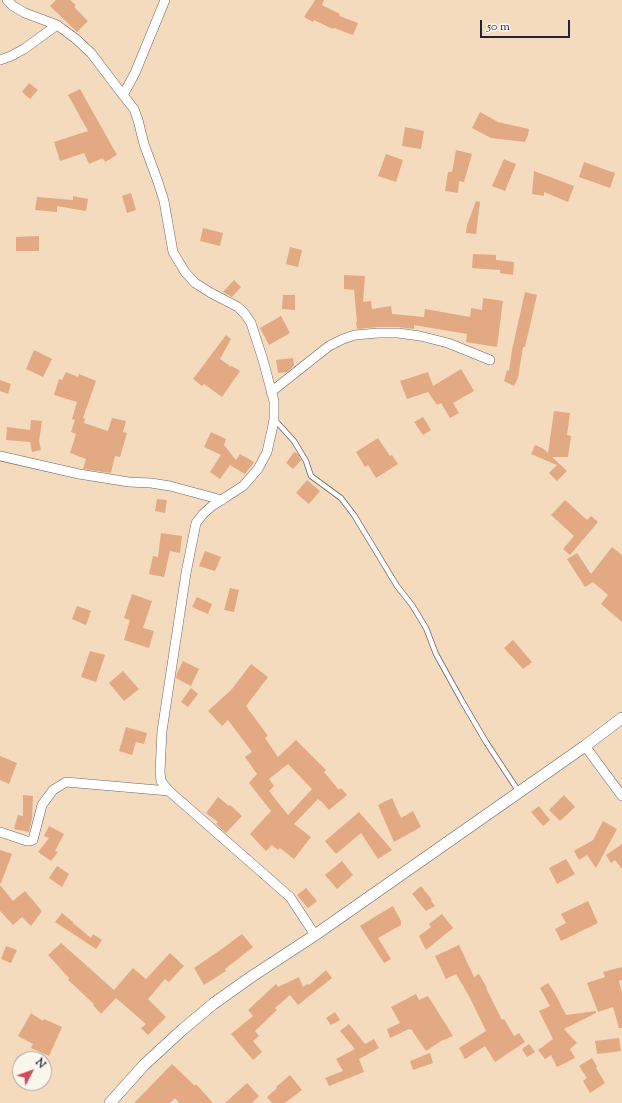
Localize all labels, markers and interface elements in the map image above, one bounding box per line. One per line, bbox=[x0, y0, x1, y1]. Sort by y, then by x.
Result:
scale bar bbox=[482, 12, 572, 38]
text: 50 m bbox=[487, 18, 510, 36]
north arrow bbox=[12, 1051, 52, 1091]
text: N bbox=[31, 1055, 49, 1072]

